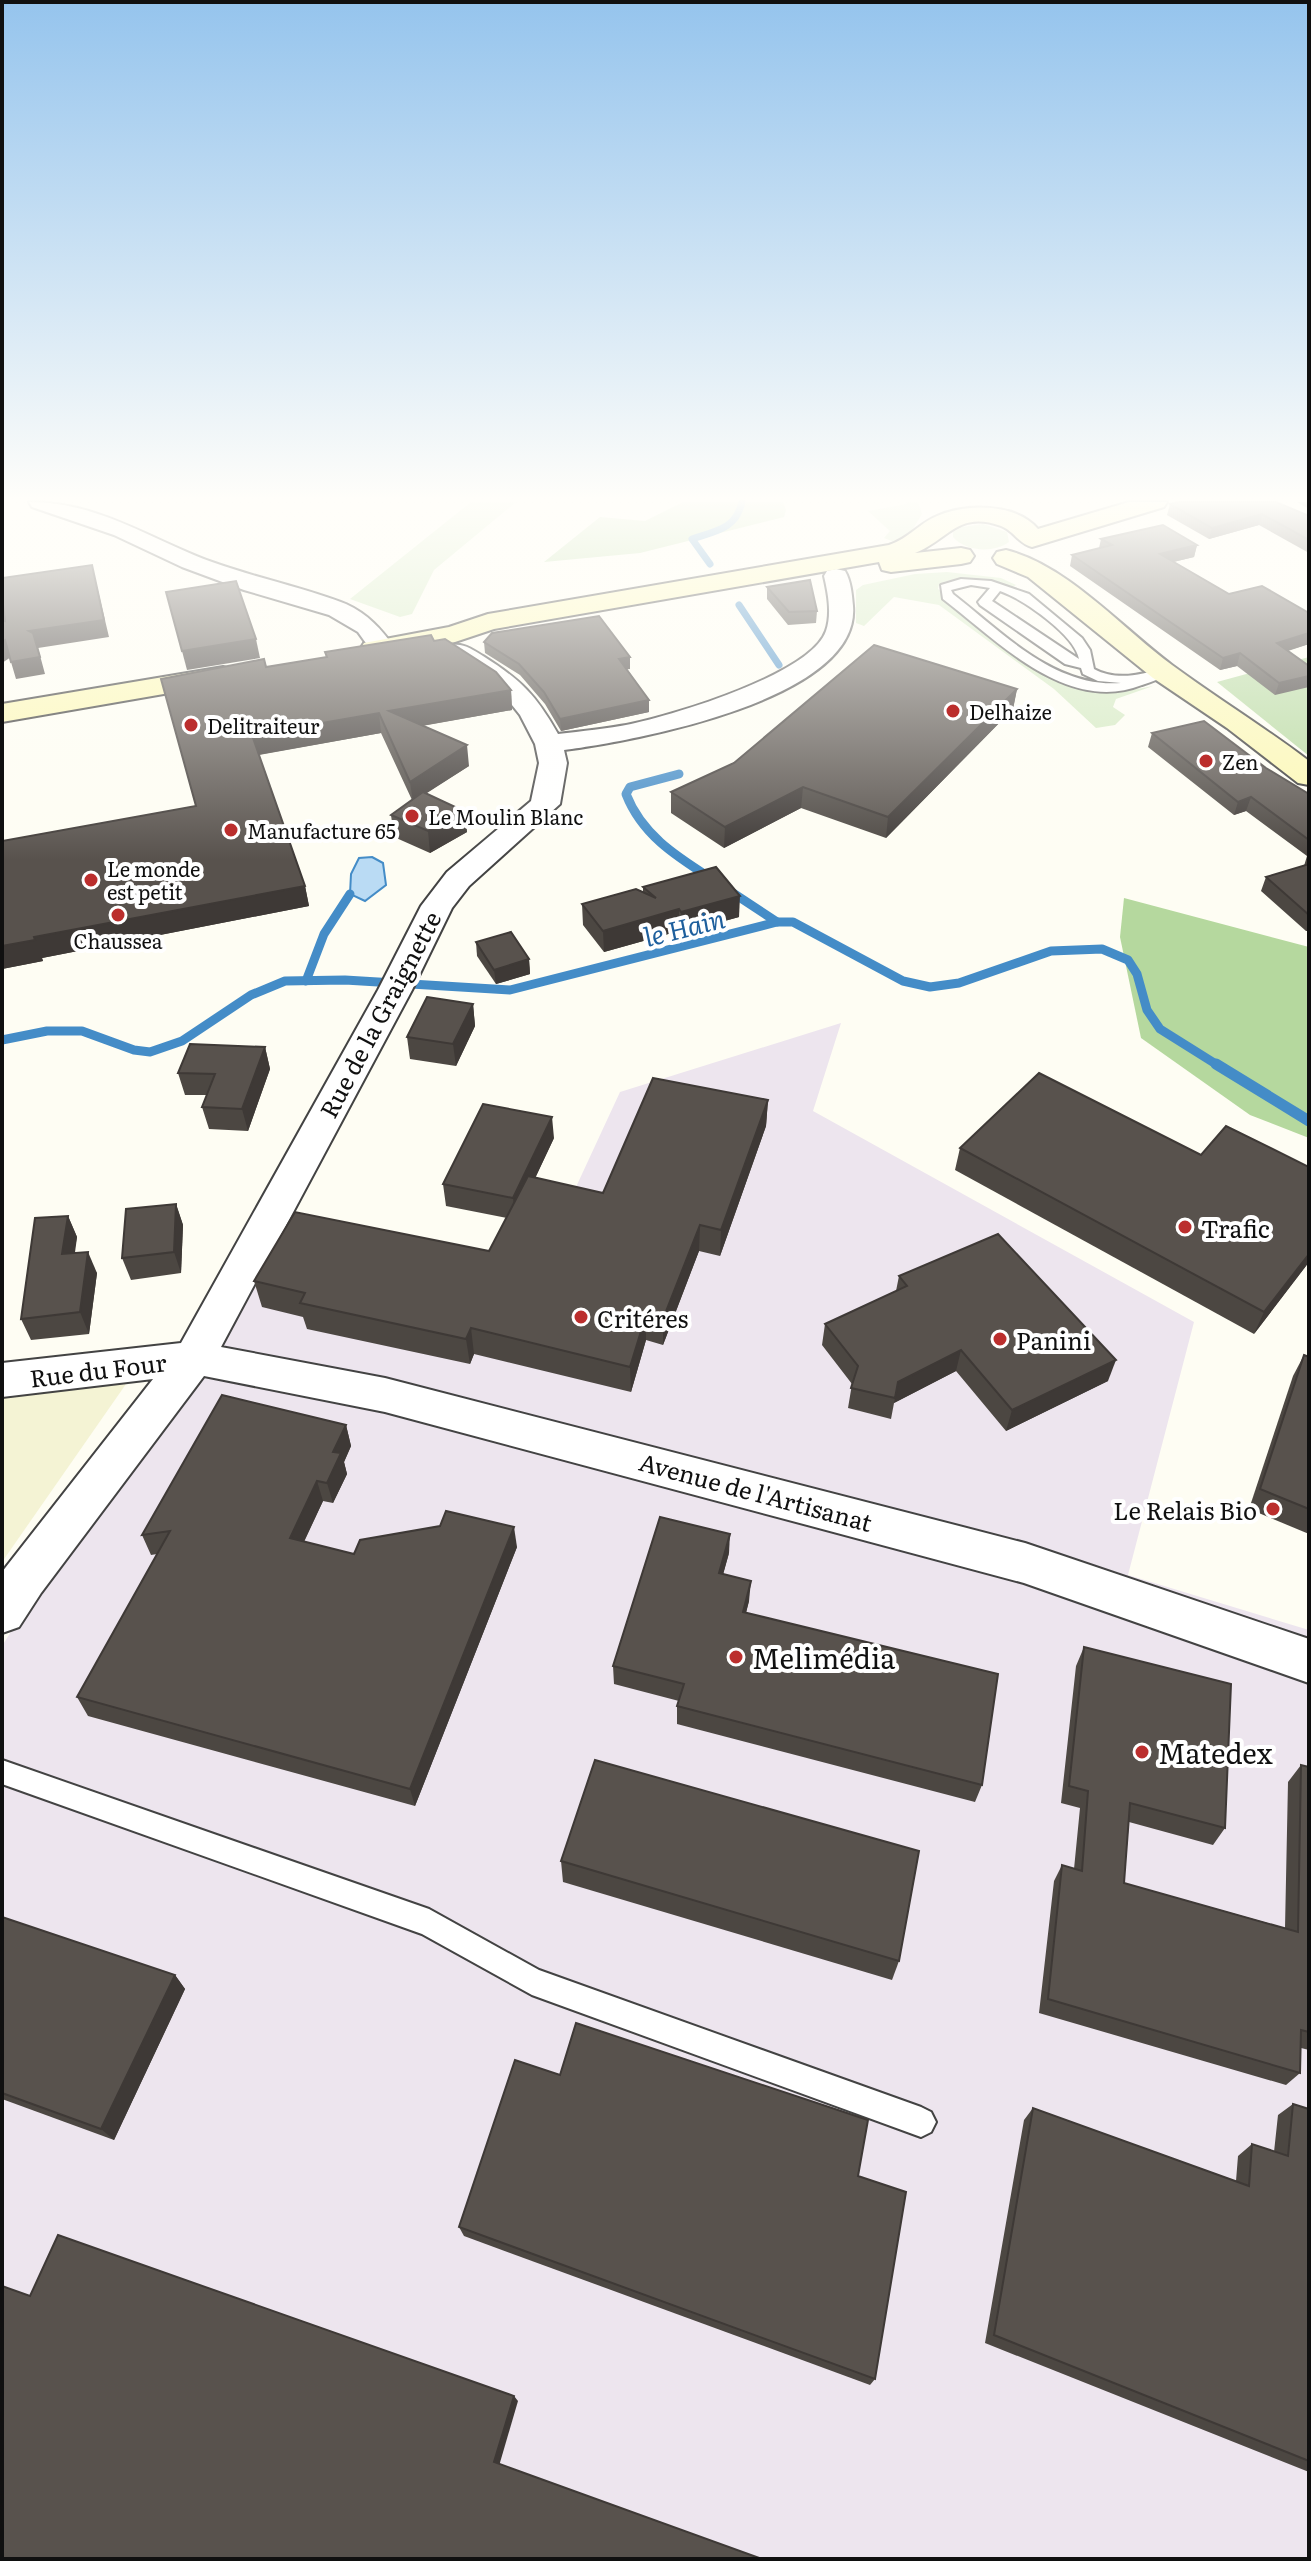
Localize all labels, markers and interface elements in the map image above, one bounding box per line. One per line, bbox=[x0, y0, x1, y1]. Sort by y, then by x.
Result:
place label: Delhaize bbox=[969, 696, 1052, 726]
marker: Delhaize bbox=[944, 702, 962, 720]
place label: Delitraiteur bbox=[207, 710, 320, 740]
marker: Delitraiteur bbox=[182, 716, 200, 734]
place label: Zen bbox=[1222, 746, 1259, 776]
marker: Zen bbox=[1197, 752, 1215, 770]
place label: Le Moulin Blanc bbox=[428, 801, 583, 831]
marker: Le Moulin Blanc bbox=[403, 807, 421, 825]
place label: Manufacture 65 bbox=[247, 815, 396, 845]
marker: Manufacture 65 bbox=[222, 821, 240, 839]
place label: Le monde est petit bbox=[107, 853, 200, 906]
marker: Le monde est petit bbox=[82, 871, 100, 889]
water label: le Hain bbox=[639, 897, 729, 955]
street label: Rue de la Graignette bbox=[310, 904, 448, 1124]
marker: Chaussea bbox=[109, 906, 127, 924]
place label: Chaussea bbox=[73, 925, 163, 955]
place label: Trafic bbox=[1201, 1210, 1270, 1245]
marker: Trafic bbox=[1176, 1218, 1194, 1236]
place label: Critéres bbox=[597, 1300, 688, 1335]
marker: Critéres bbox=[572, 1308, 590, 1326]
place label: Panini bbox=[1016, 1322, 1091, 1357]
marker: Panini bbox=[991, 1330, 1009, 1348]
street label: Rue du Four bbox=[28, 1343, 169, 1395]
street label: Avenue de l'Artisanat bbox=[636, 1443, 877, 1539]
place label: Le Relais Bio bbox=[1113, 1492, 1257, 1527]
marker: Le Relais Bio bbox=[1264, 1500, 1282, 1518]
place label: Melimédia bbox=[752, 1636, 895, 1678]
marker: Melimédia bbox=[727, 1648, 745, 1666]
place label: Matedex bbox=[1158, 1731, 1273, 1773]
marker: Matedex bbox=[1133, 1743, 1151, 1761]

